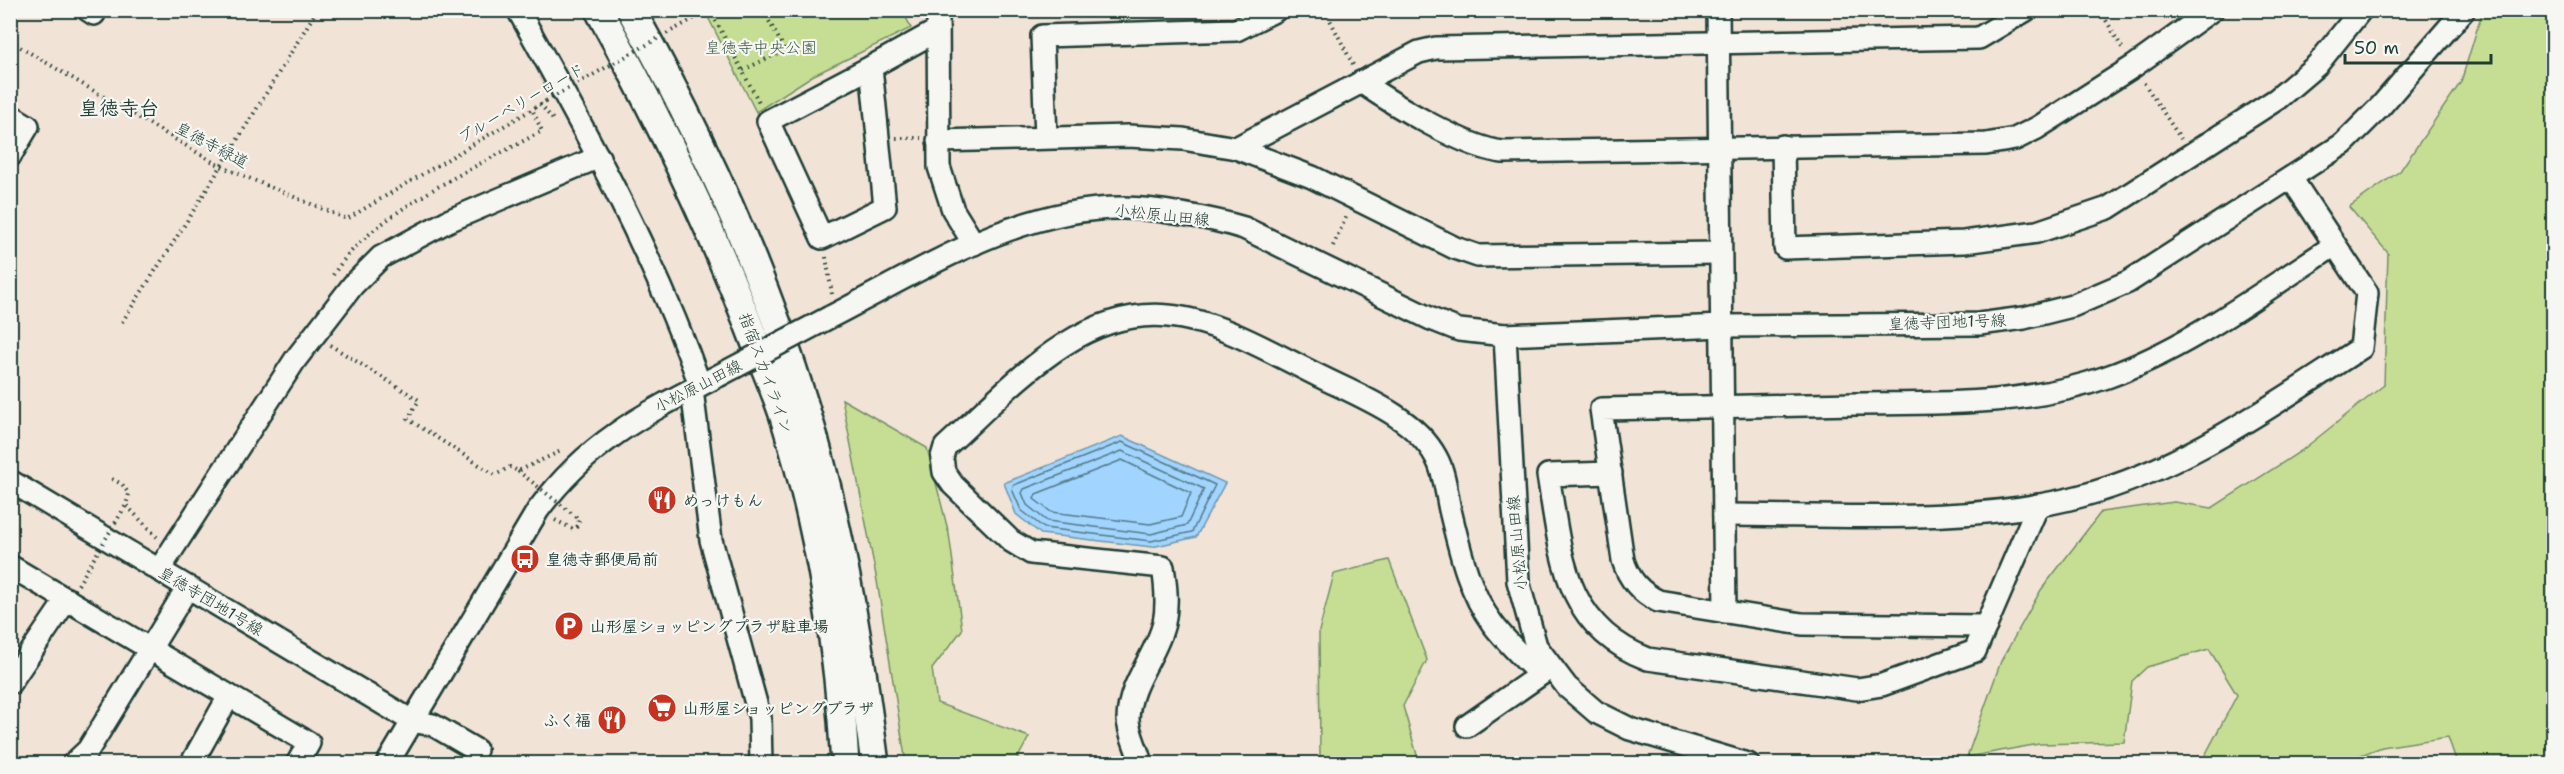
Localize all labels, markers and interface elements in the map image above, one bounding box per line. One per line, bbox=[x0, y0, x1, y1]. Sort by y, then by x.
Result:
scale bar bbox=[2345, 27, 2490, 65]
text: 50 m bbox=[2354, 36, 2399, 60]
park label: 皇徳寺中央公園 bbox=[705, 37, 817, 58]
street label: ブルーベリーロード bbox=[454, 58, 588, 148]
district label: 皇徳寺台 bbox=[79, 95, 159, 121]
street label: 皇徳寺緑道 bbox=[172, 117, 252, 173]
street label: 小松原山田線 bbox=[1113, 200, 1211, 230]
street label: 皇徳寺団地1号線 bbox=[1887, 309, 2007, 335]
street label: 指宿スカイライン bbox=[734, 310, 798, 436]
street label: 小松原山田線 bbox=[650, 355, 746, 417]
restaurant icon: めっけもん bbox=[646, 484, 678, 516]
place label: めっけもん bbox=[683, 490, 763, 511]
street label: 小松原山田線 bbox=[1502, 494, 1532, 592]
bus stop icon: 皇徳寺郵便局前 bbox=[509, 543, 541, 575]
place label: 皇徳寺郵便局前 bbox=[546, 549, 658, 570]
street label: 皇徳寺団地1号線 bbox=[155, 561, 267, 641]
parking icon: 山形屋ショッピングプラザ駐車場 bbox=[553, 610, 585, 642]
place label: 山形屋ショッピングプラザ駐車場 bbox=[590, 616, 829, 637]
supermarket icon: 山形屋ショッピングプラザ bbox=[646, 692, 678, 724]
place label: 山形屋ショッピングプラザ bbox=[683, 698, 874, 719]
restaurant icon: ふく福 bbox=[596, 704, 628, 736]
place label: ふく福 bbox=[543, 710, 591, 731]

